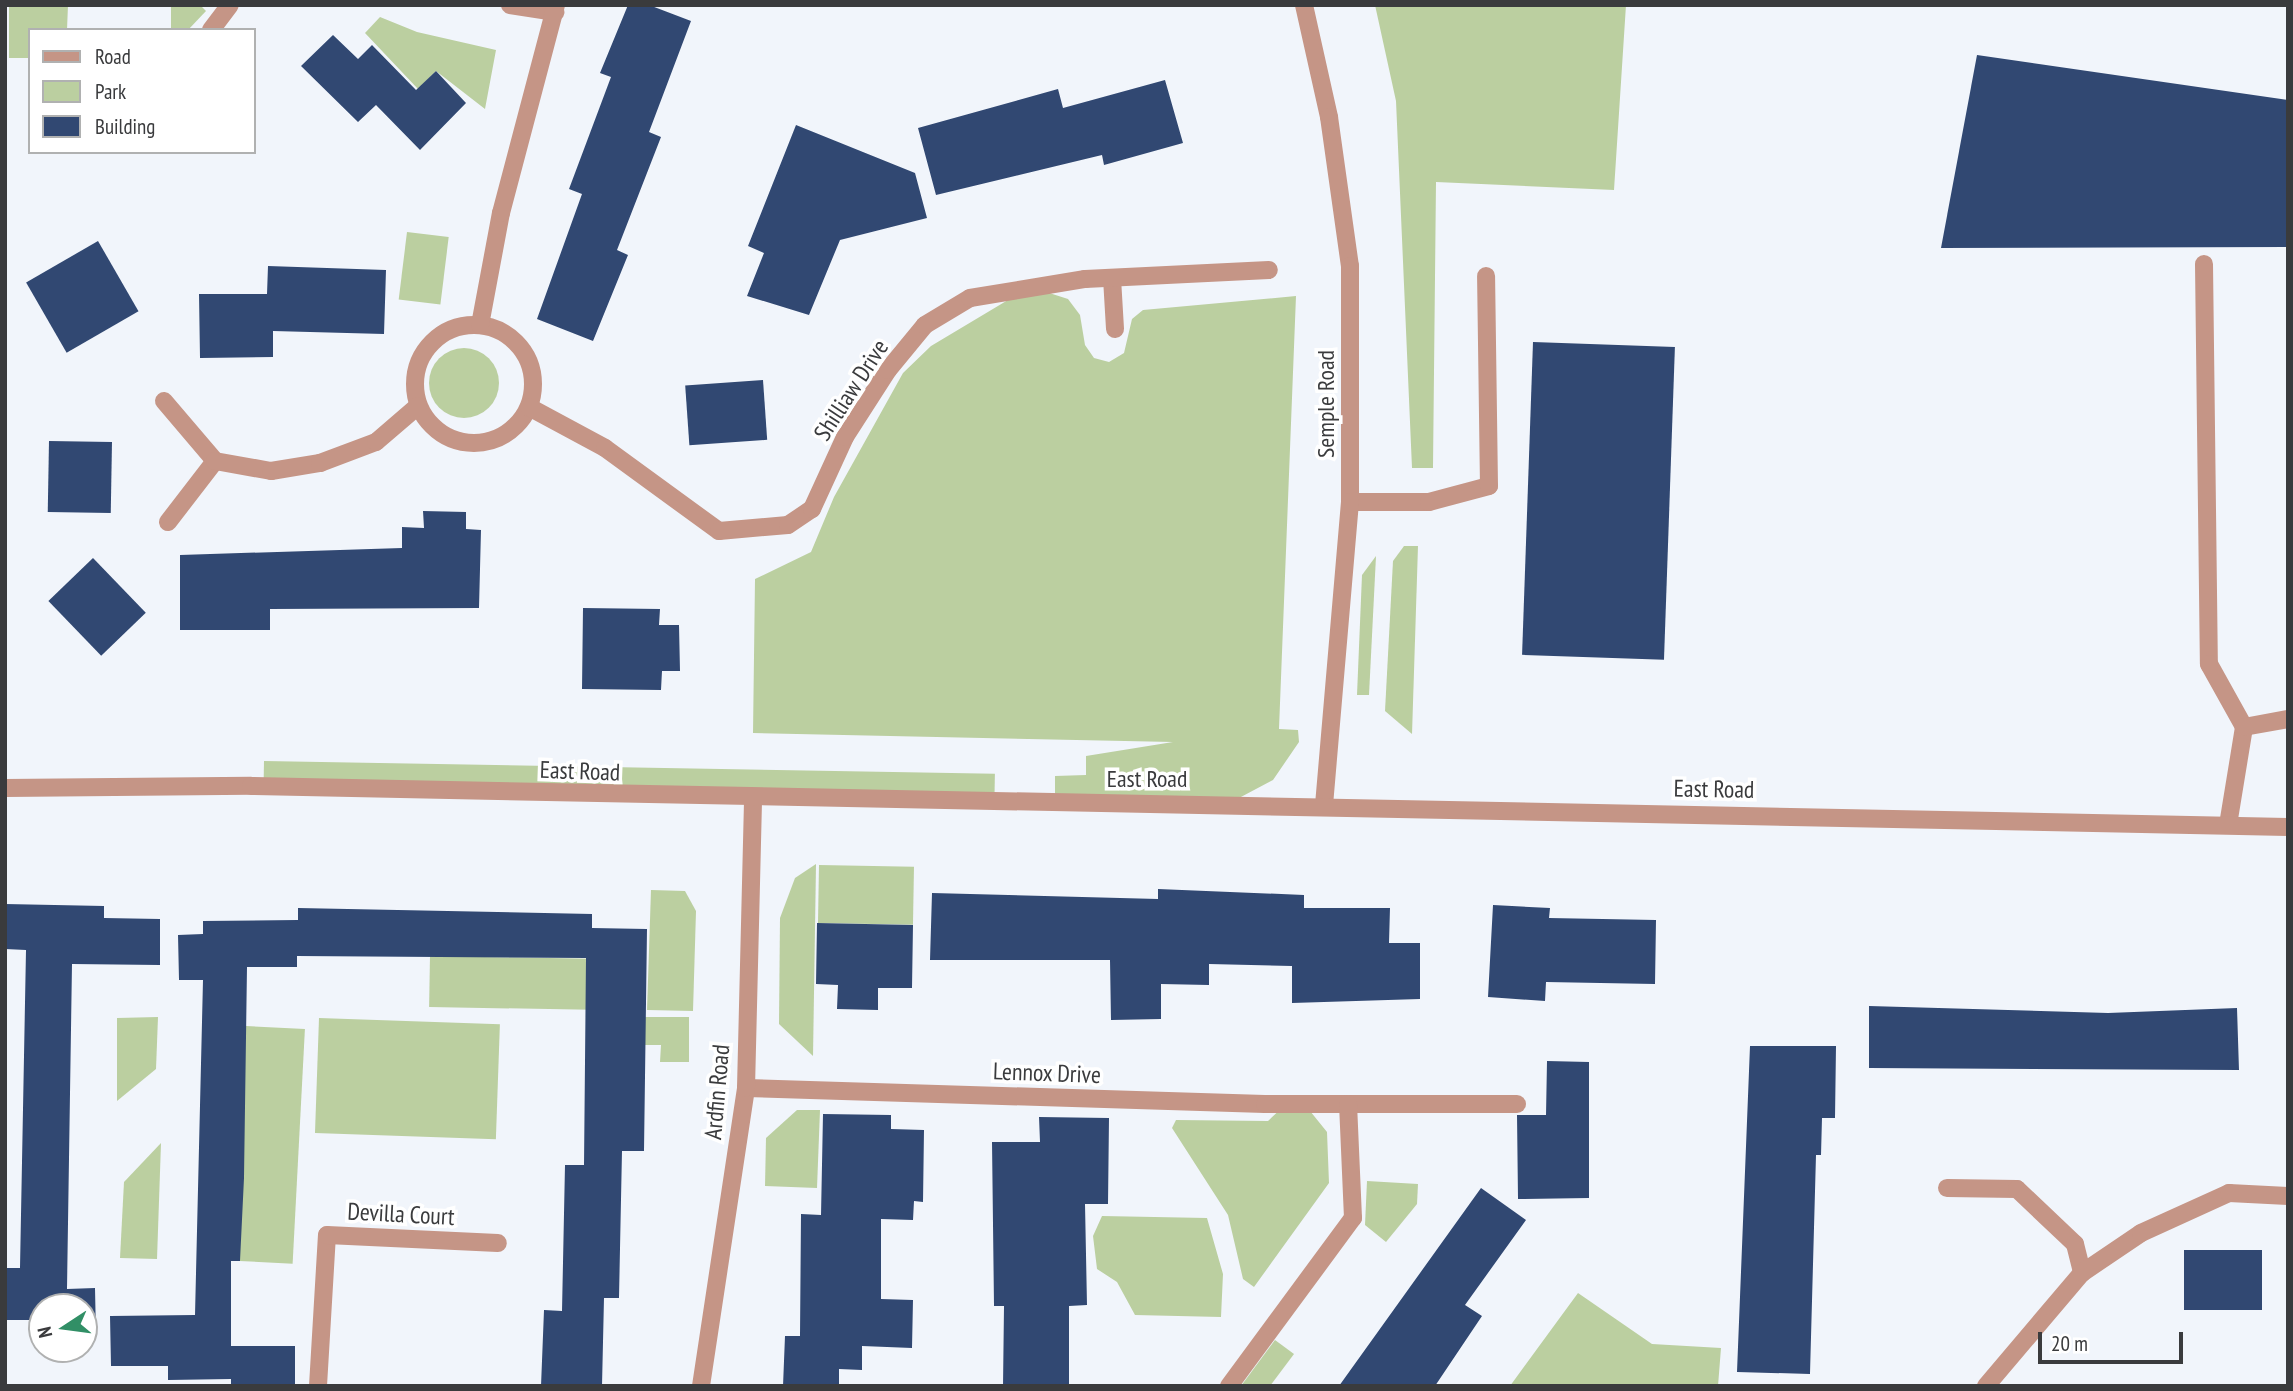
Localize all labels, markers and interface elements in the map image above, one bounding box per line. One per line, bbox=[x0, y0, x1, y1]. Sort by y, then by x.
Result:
legend bbox=[28, 28, 256, 154]
text: Road bbox=[95, 43, 131, 70]
text: Park bbox=[95, 78, 126, 105]
text: Building bbox=[95, 113, 155, 140]
street label: Shilliaw Drive bbox=[808, 334, 894, 446]
street label: Semple Road bbox=[1312, 350, 1340, 458]
street label: East Road bbox=[539, 755, 621, 787]
street label: East Road bbox=[1107, 765, 1187, 793]
street label: East Road bbox=[1673, 774, 1755, 804]
street label: Ardfin Road bbox=[698, 1043, 736, 1141]
street label: Lennox Drive bbox=[992, 1057, 1102, 1089]
street label: Devilla Court bbox=[347, 1197, 455, 1231]
north arrow bbox=[28, 1293, 98, 1363]
scale bar bbox=[2041, 1318, 2186, 1362]
text: N bbox=[32, 1325, 57, 1340]
text: 20 m bbox=[2051, 1330, 2088, 1357]

